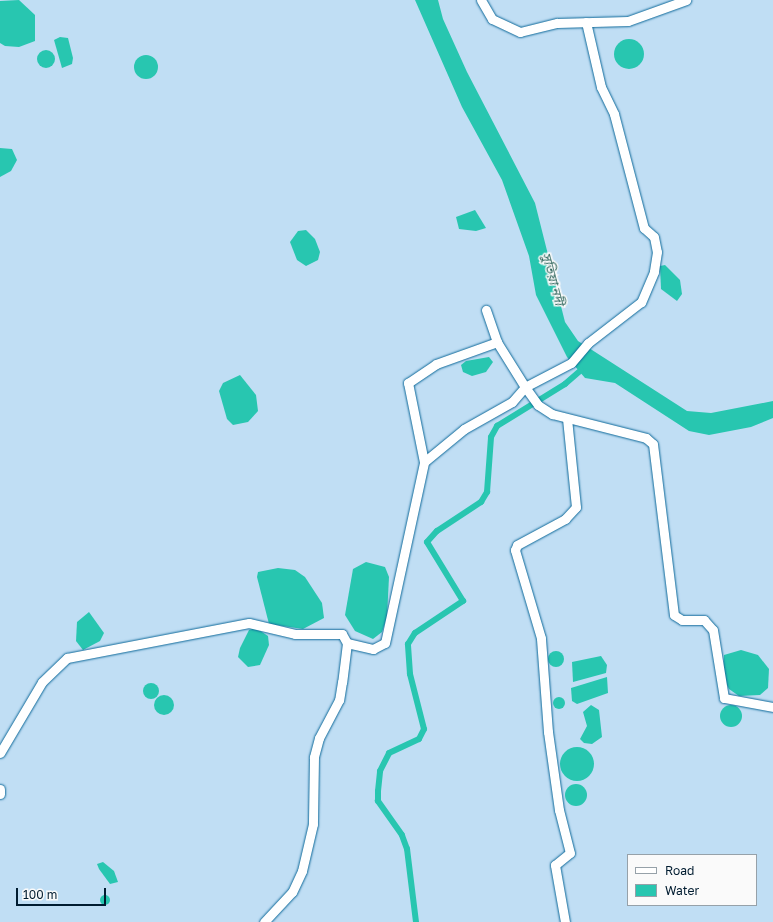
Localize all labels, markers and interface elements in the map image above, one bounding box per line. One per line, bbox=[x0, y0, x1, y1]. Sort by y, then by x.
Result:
water label: সুতিয়া নদী bbox=[538, 251, 568, 307]
legend bbox=[627, 854, 757, 906]
text: Road bbox=[665, 863, 694, 878]
scale bar bbox=[18, 880, 108, 906]
text: Water bbox=[665, 883, 699, 898]
text: 100 m bbox=[23, 887, 57, 902]

